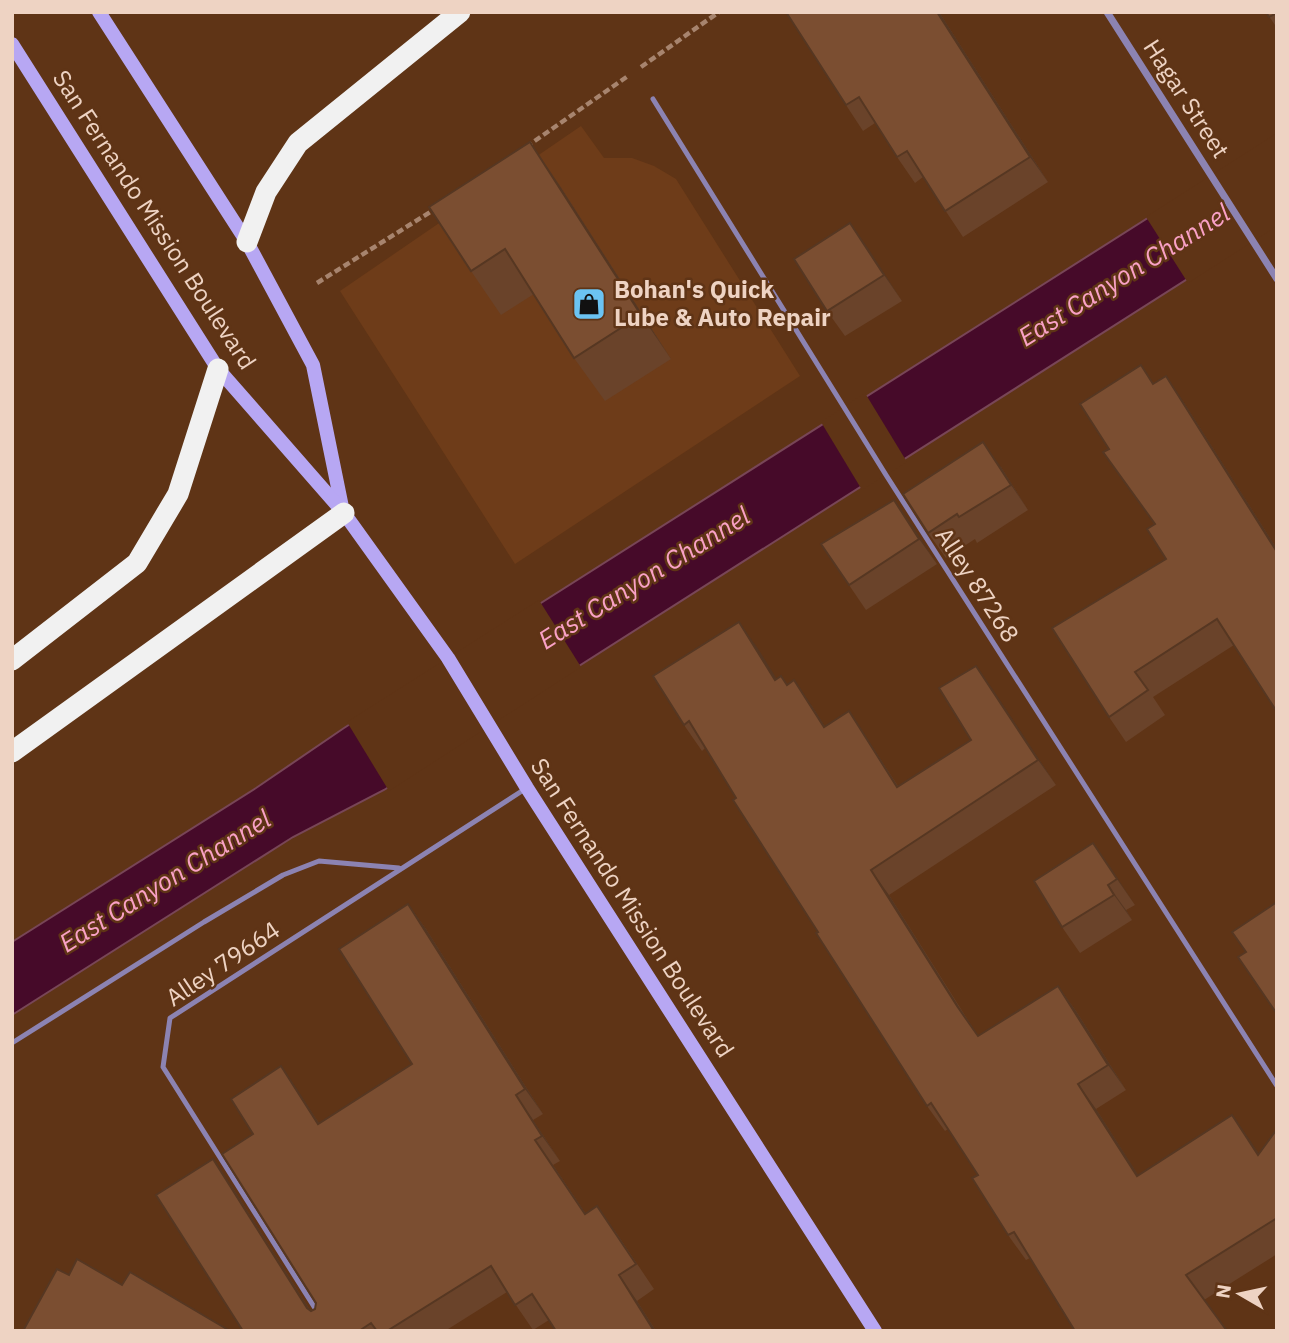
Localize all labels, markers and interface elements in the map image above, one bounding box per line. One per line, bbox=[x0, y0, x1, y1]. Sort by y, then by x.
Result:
street label: Hagar Street bbox=[1137, 33, 1237, 164]
street label: San Fernando Mission Boulevard bbox=[46, 64, 264, 375]
water label: East Canyon Channel bbox=[1011, 195, 1236, 353]
place label: Bohan's Quick Lube & Auto Repair bbox=[614, 273, 831, 333]
shop icon: Bohan's Quick Lube & Auto Repair bbox=[570, 285, 608, 323]
water label: East Canyon Channel bbox=[531, 498, 756, 656]
street label: Alley 87268 bbox=[929, 521, 1027, 648]
street label: San Fernando Mission Boulevard bbox=[524, 752, 742, 1063]
water label: East Canyon Channel bbox=[52, 801, 277, 959]
street label: Alley 79664 bbox=[159, 913, 286, 1013]
north arrow bbox=[1205, 1259, 1275, 1329]
text: N bbox=[1210, 1283, 1236, 1300]

